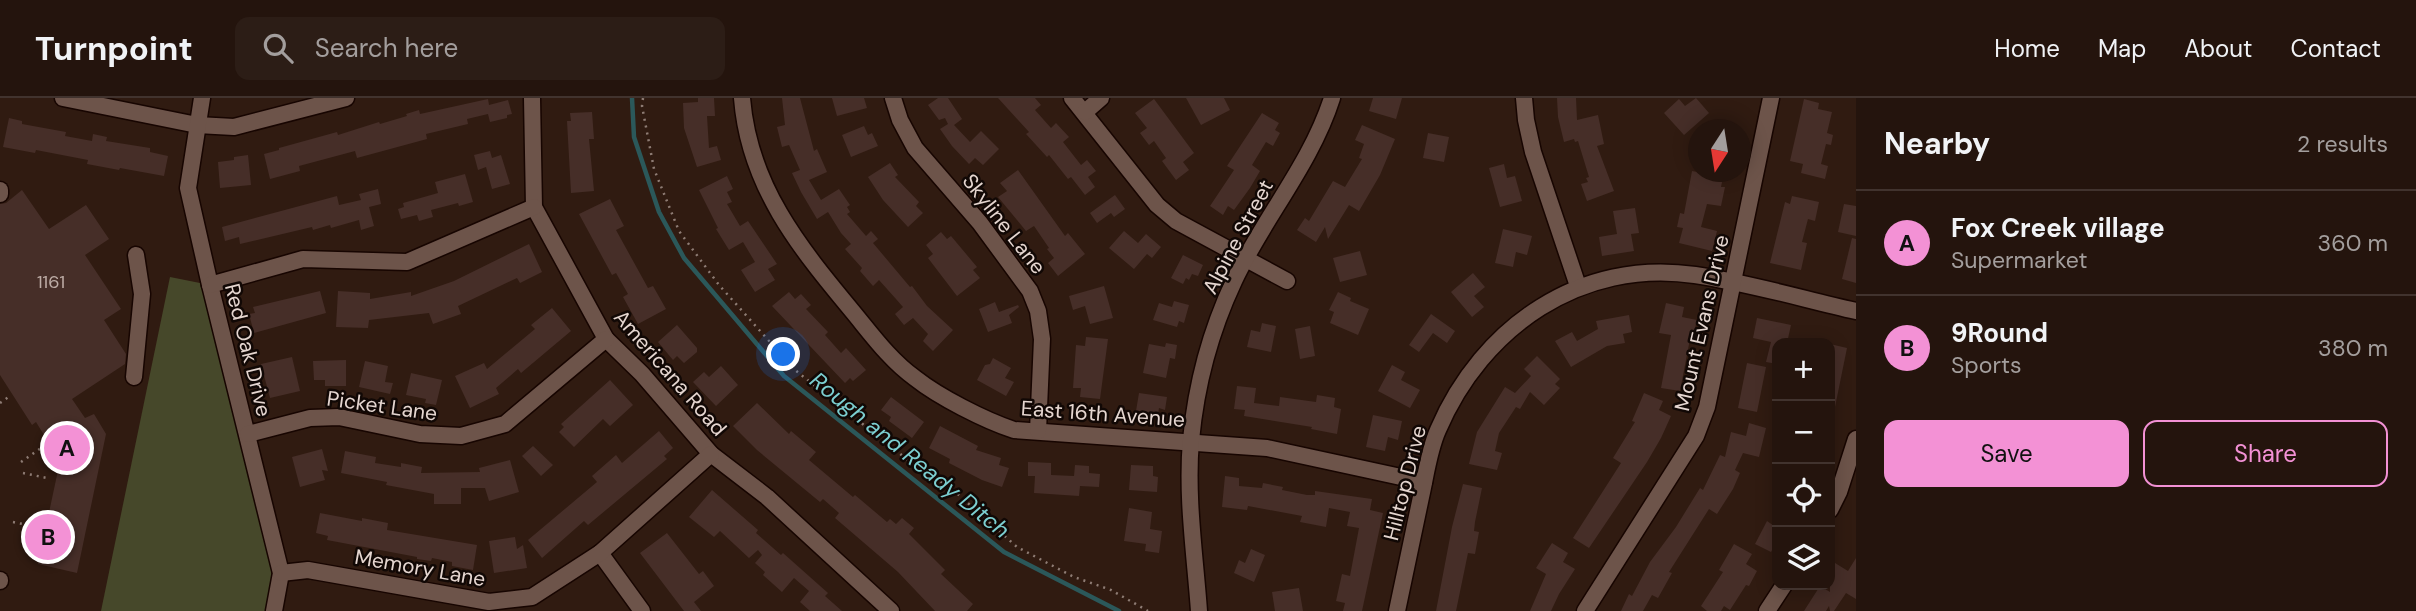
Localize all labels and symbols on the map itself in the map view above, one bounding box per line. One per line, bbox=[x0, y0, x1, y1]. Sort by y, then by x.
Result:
north arrow bbox=[1688, 119, 1751, 182]
street label: Skyline Lane bbox=[956, 168, 1052, 280]
street label: Alpine Street bbox=[1196, 175, 1280, 299]
street label: Mount Evans Drive bbox=[1668, 232, 1736, 414]
house number: 1161 bbox=[37, 270, 65, 294]
street label: Red Oak Drive bbox=[218, 281, 278, 419]
street label: Americana Road bbox=[607, 304, 733, 442]
your location bbox=[766, 337, 800, 371]
water label: Rough and Ready Ditch bbox=[804, 365, 1016, 545]
street label: Picket Lane bbox=[325, 384, 439, 428]
street label: East 16th Avenue bbox=[1020, 394, 1186, 434]
pin: A bbox=[44, 422, 90, 474]
street label: Hilltop Drive bbox=[1377, 423, 1433, 543]
pin: B bbox=[25, 511, 71, 563]
street label: Memory Lane bbox=[352, 543, 488, 593]

